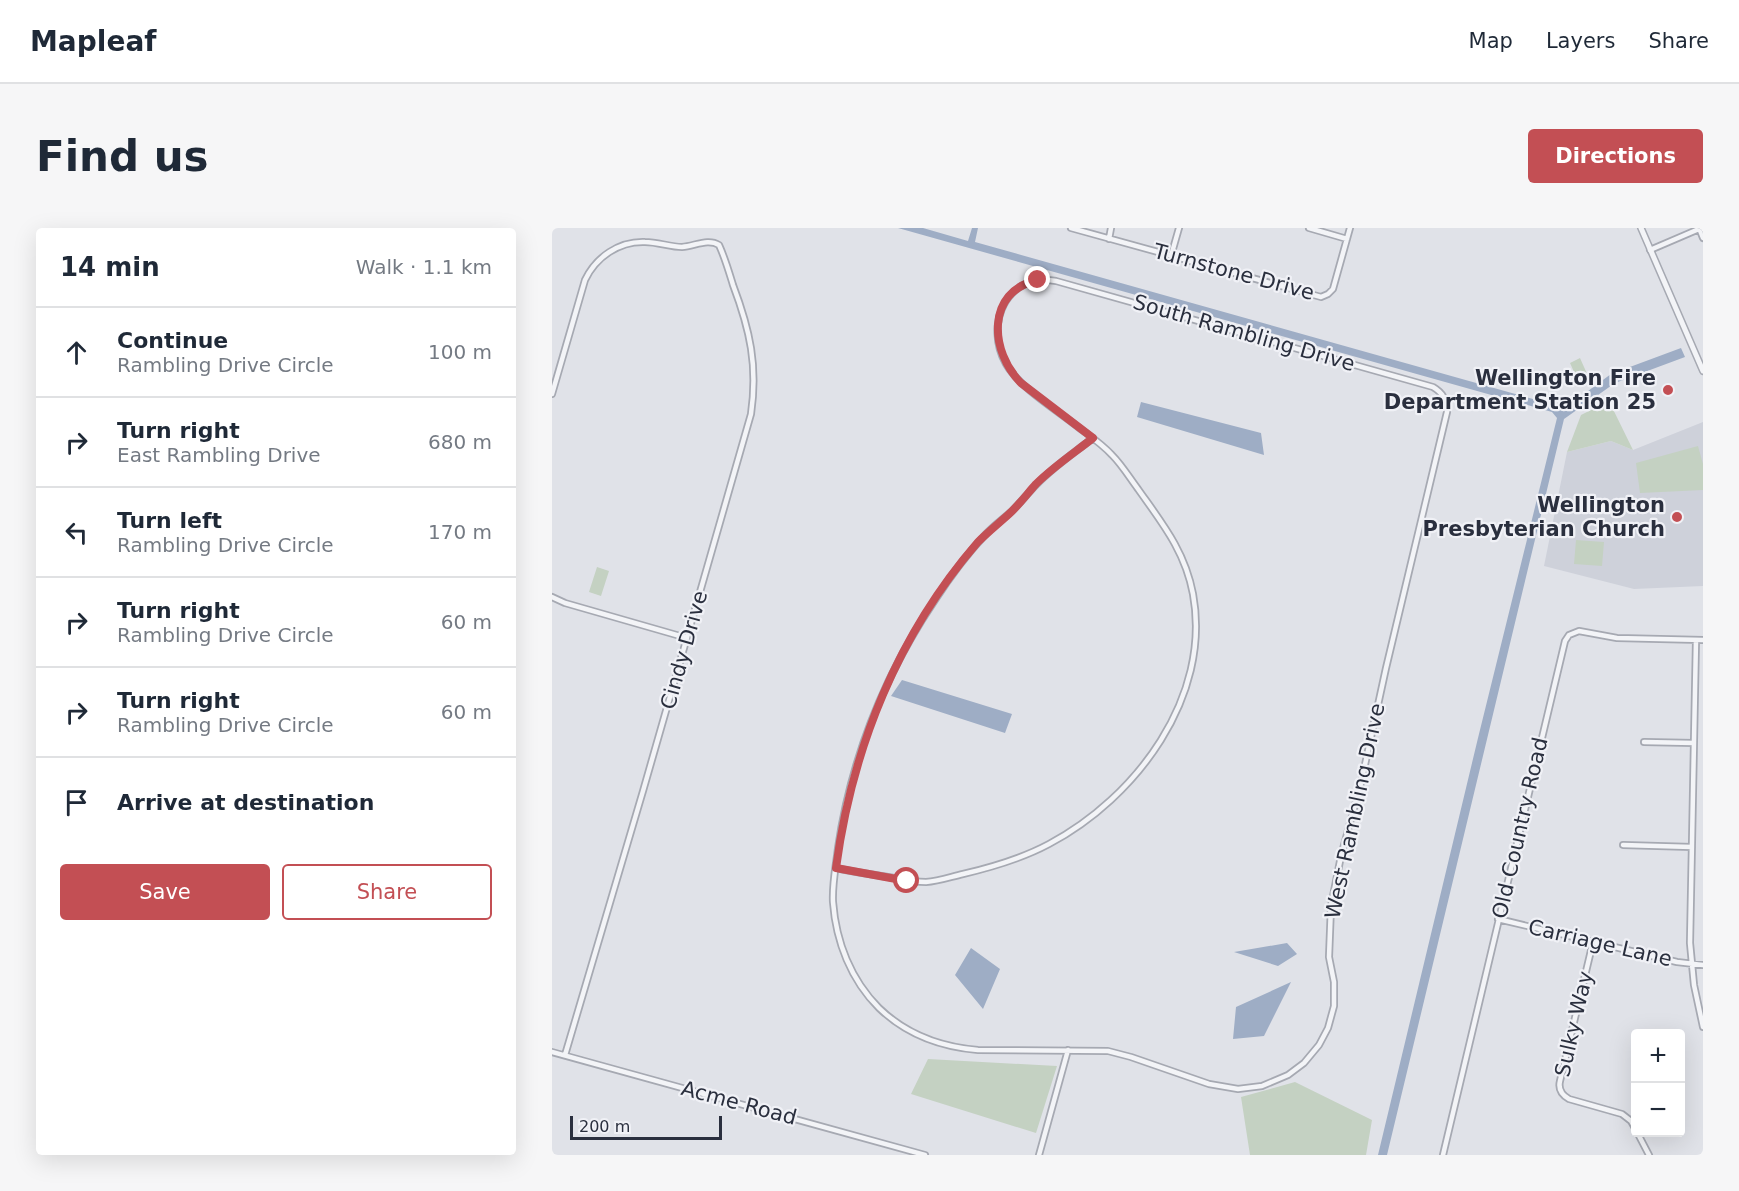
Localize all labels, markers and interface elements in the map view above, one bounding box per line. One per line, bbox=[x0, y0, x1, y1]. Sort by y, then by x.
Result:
text: Mapleaf bbox=[30, 25, 156, 58]
text: Map bbox=[1469, 29, 1513, 53]
text: Layers bbox=[1546, 29, 1615, 53]
text: Share bbox=[1648, 29, 1709, 53]
button: Directions bbox=[1528, 129, 1703, 183]
text: Find us bbox=[36, 132, 209, 181]
street label: Turnstone Drive bbox=[1150, 239, 1317, 305]
text: 14 min bbox=[60, 252, 160, 282]
text: Walk · 1.1 km bbox=[356, 255, 492, 279]
route end bbox=[1024, 266, 1050, 292]
street label: South Rambling Drive bbox=[1130, 290, 1358, 376]
text: Continue bbox=[117, 328, 228, 353]
icon: ahead bbox=[60, 336, 93, 369]
text: 100 m bbox=[428, 340, 492, 364]
text: Rambling Drive Circle bbox=[117, 353, 334, 377]
place label: Wellington Fire Department Station 25 bbox=[1384, 366, 1656, 414]
marker: Wellington Fire Department Station 25 bbox=[1661, 383, 1675, 397]
text: Turn right bbox=[117, 418, 240, 443]
icon: right bbox=[60, 426, 93, 459]
text: 680 m bbox=[428, 430, 492, 454]
text: East Rambling Drive bbox=[117, 443, 321, 467]
place label: Wellington Presbyterian Church bbox=[1422, 493, 1665, 541]
text: Turn left bbox=[117, 508, 222, 533]
marker: Wellington Presbyterian Church bbox=[1670, 510, 1684, 524]
icon: left bbox=[60, 516, 93, 549]
text: 170 m bbox=[428, 520, 492, 544]
text: Rambling Drive Circle bbox=[117, 533, 334, 557]
street label: Cindy Drive bbox=[656, 588, 712, 712]
text: Turn right bbox=[117, 598, 240, 623]
icon: right bbox=[60, 606, 93, 639]
text: 60 m bbox=[441, 610, 492, 634]
text: Rambling Drive Circle bbox=[117, 623, 334, 647]
text: Turn right bbox=[117, 688, 240, 713]
icon: right bbox=[60, 696, 93, 729]
text: 60 m bbox=[441, 700, 492, 724]
street label: West Rambling Drive bbox=[1320, 701, 1390, 921]
text: Rambling Drive Circle bbox=[117, 713, 334, 737]
street label: Old Country Road bbox=[1487, 735, 1553, 921]
icon: arrive bbox=[60, 786, 93, 819]
text: Arrive at destination bbox=[117, 790, 374, 815]
button: Save bbox=[60, 864, 270, 920]
button: Share bbox=[282, 864, 492, 920]
route start bbox=[893, 867, 919, 893]
street label: Carriage Lane bbox=[1526, 915, 1674, 971]
street label: Sulky Way bbox=[1550, 969, 1598, 1079]
map controls bbox=[1631, 1029, 1685, 1137]
button: + bbox=[1631, 1029, 1685, 1083]
street label: Acme Road bbox=[679, 1076, 799, 1130]
button: − bbox=[1631, 1083, 1685, 1137]
scale bar bbox=[570, 1113, 722, 1140]
text: 200 m bbox=[579, 1117, 630, 1136]

